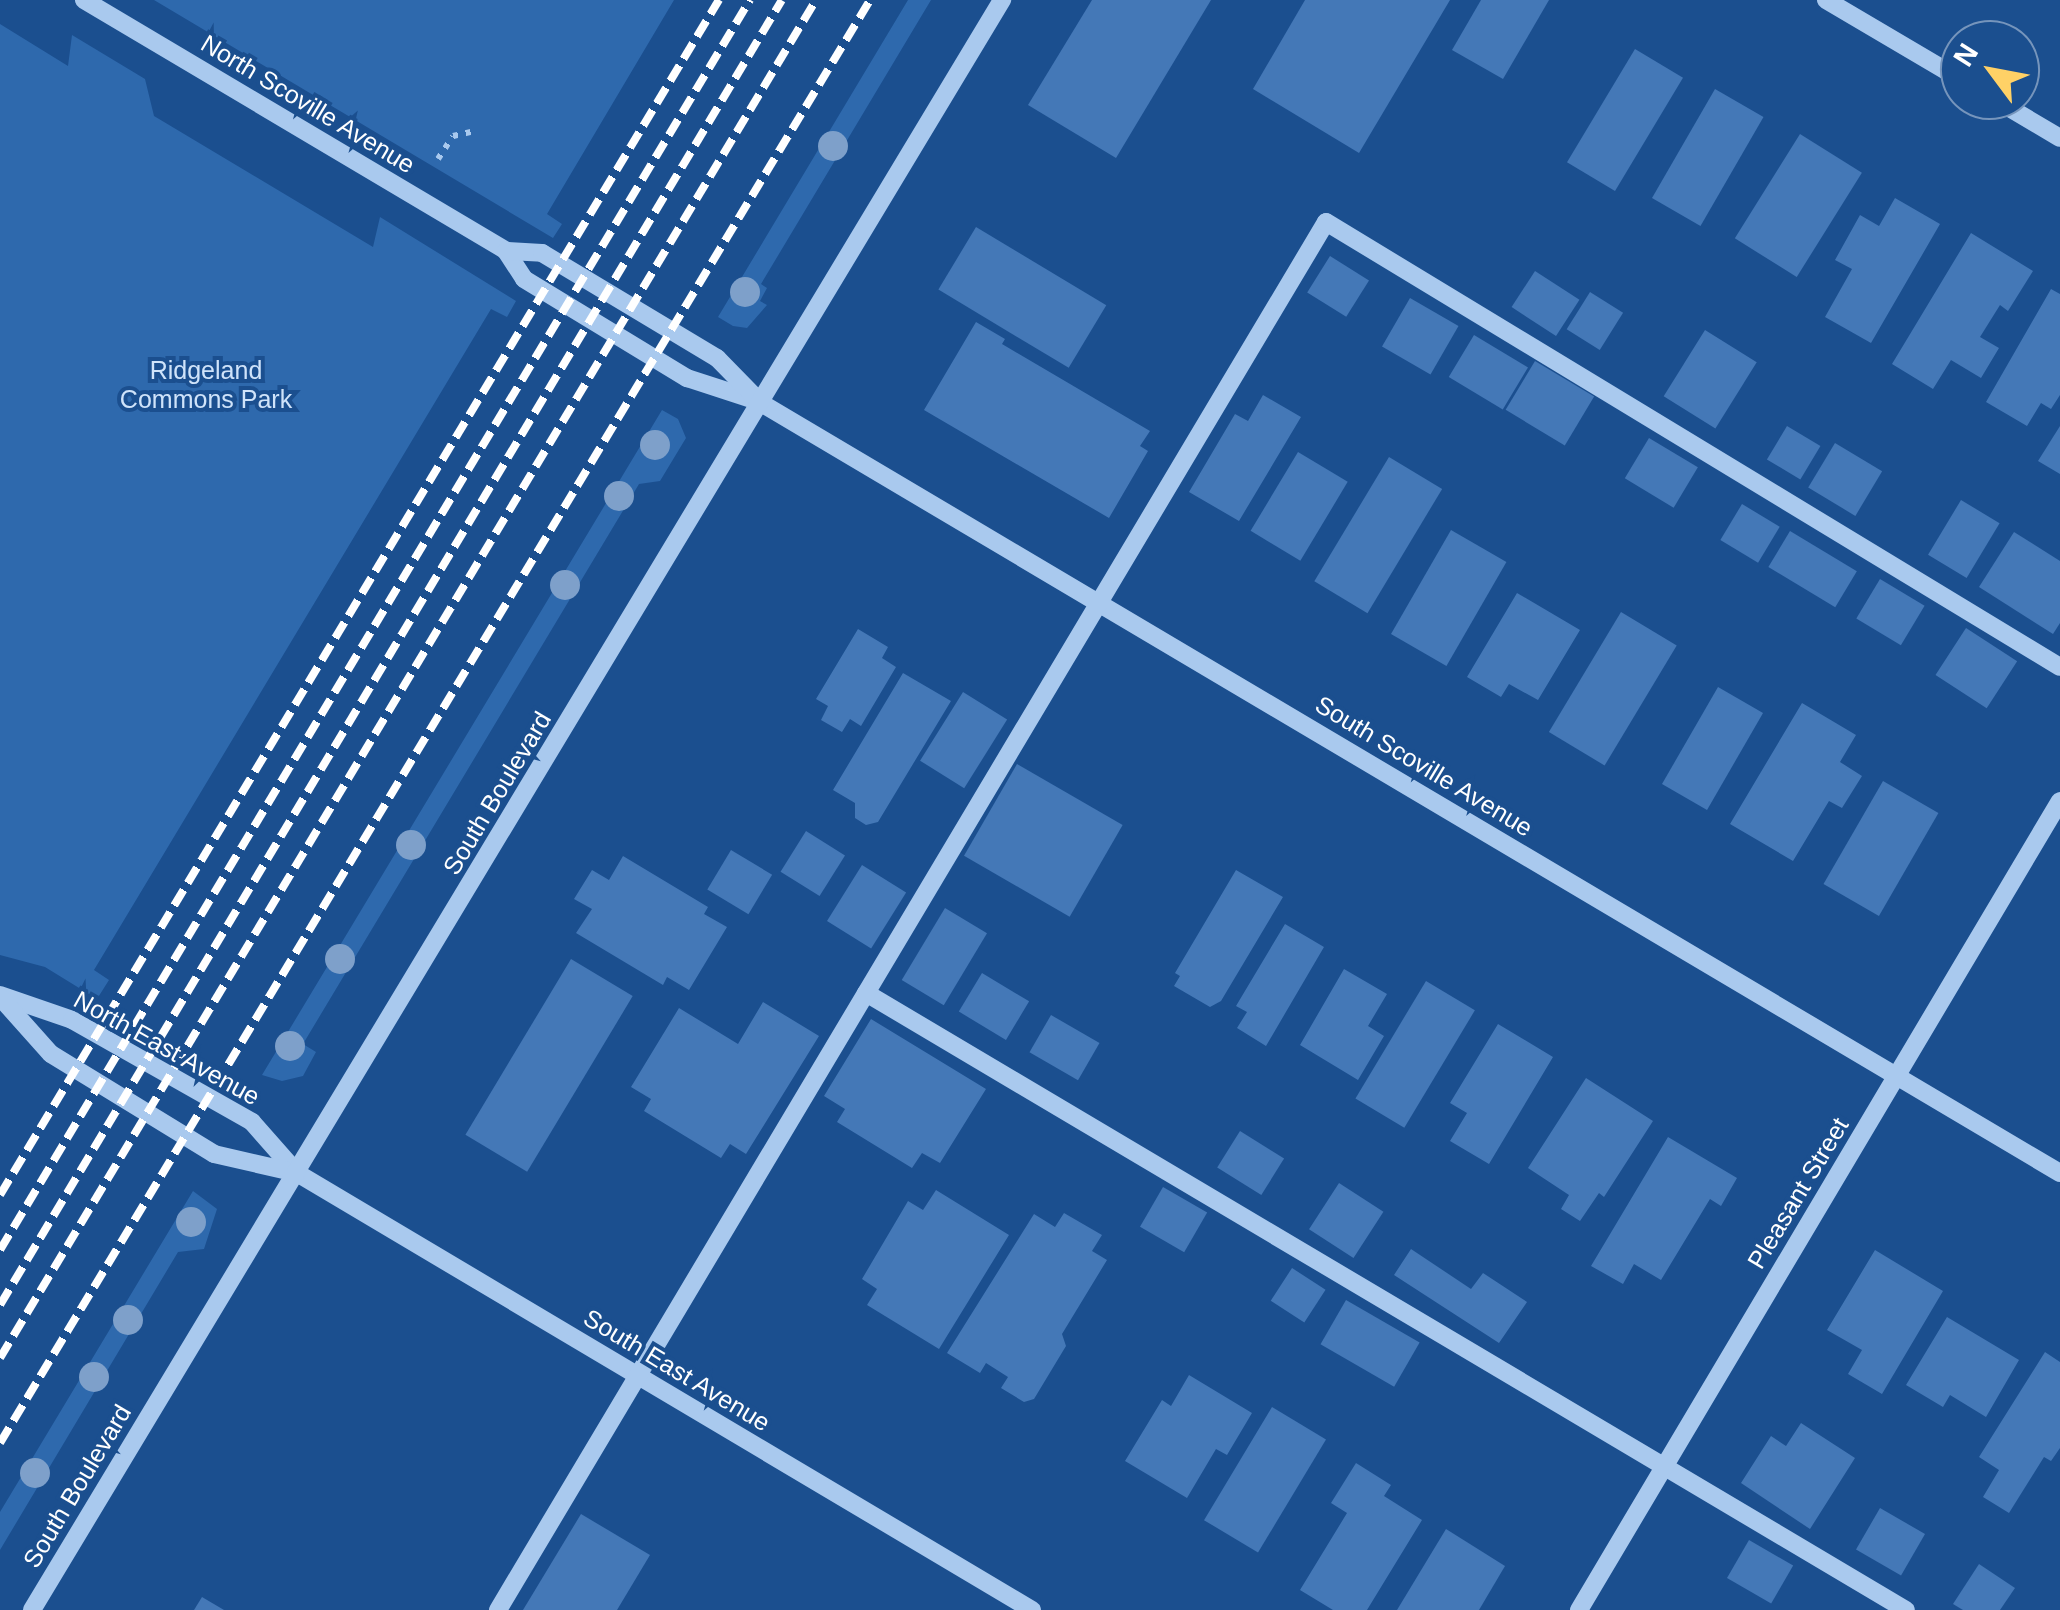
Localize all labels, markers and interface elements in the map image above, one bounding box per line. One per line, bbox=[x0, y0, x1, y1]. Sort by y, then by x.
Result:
north arrow bbox=[1940, 20, 2040, 120]
street label: North Scoville Avenue bbox=[195, 28, 421, 180]
text: N bbox=[1947, 38, 1984, 72]
park label: Ridgeland Commons Park bbox=[120, 356, 292, 415]
street label: South Scoville Avenue bbox=[1309, 689, 1539, 843]
street label: South Boulevard bbox=[437, 706, 557, 880]
street label: North East Avenue bbox=[68, 984, 266, 1112]
street label: Pleasant Street bbox=[1741, 1112, 1855, 1274]
street label: South East Avenue bbox=[578, 1302, 776, 1438]
street label: South Boulevard bbox=[17, 1399, 137, 1573]

